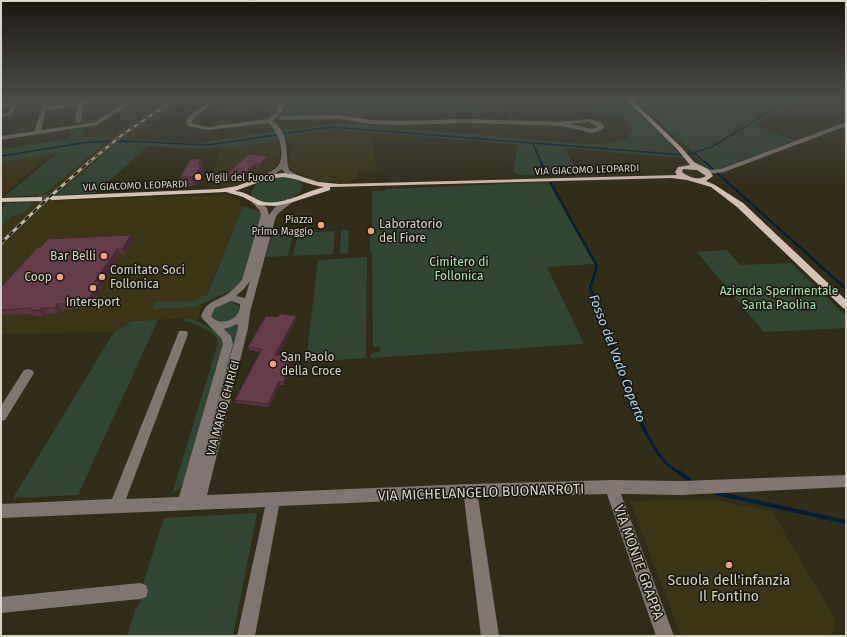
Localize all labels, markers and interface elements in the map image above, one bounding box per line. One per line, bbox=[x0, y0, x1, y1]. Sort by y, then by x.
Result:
street label: VIA GIACOMO LEOPARDI bbox=[534, 162, 640, 178]
marker: Vigili del Fuoco bbox=[193, 172, 203, 182]
place label: Vigili del Fuoco bbox=[206, 172, 275, 184]
street label: VIA GIACOMO LEOPARDI bbox=[82, 178, 188, 194]
place label: Piazza Primo Maggio bbox=[251, 214, 313, 238]
place label: Laboratorio del Fiore bbox=[379, 217, 442, 245]
marker: Piazza Primo Maggio bbox=[316, 220, 326, 230]
marker: Laboratorio del Fiore bbox=[366, 226, 376, 236]
place label: Bar Belli bbox=[50, 249, 96, 263]
marker: Bar Belli bbox=[99, 251, 109, 261]
park label: Cimitero di Follonica bbox=[429, 255, 489, 283]
place label: Comitato Soci Follonica bbox=[110, 263, 185, 291]
place label: Coop bbox=[24, 270, 52, 284]
marker: Coop bbox=[55, 272, 65, 282]
marker: Comitato Soci Follonica bbox=[97, 272, 107, 282]
marker: Intersport bbox=[88, 283, 98, 293]
park label: Azienda Sperimentale Santa Paolina bbox=[720, 284, 838, 312]
water label: Fosso del Vado Coperto bbox=[586, 292, 649, 424]
place label: Intersport bbox=[66, 295, 121, 309]
place label: San Paolo della Croce bbox=[281, 350, 341, 378]
street label: VIA MARIO CHIRICI bbox=[204, 359, 242, 457]
marker: San Paolo della Croce bbox=[268, 359, 278, 369]
street label: VIA MICHELANGELO BUONARROTI bbox=[377, 480, 585, 505]
street label: VIA MONTE GRAPPA bbox=[610, 502, 667, 622]
marker: Scuola dell'infanzia Il Fontino bbox=[724, 560, 734, 570]
place label: Scuola dell'infanzia Il Fontino bbox=[668, 572, 790, 605]

